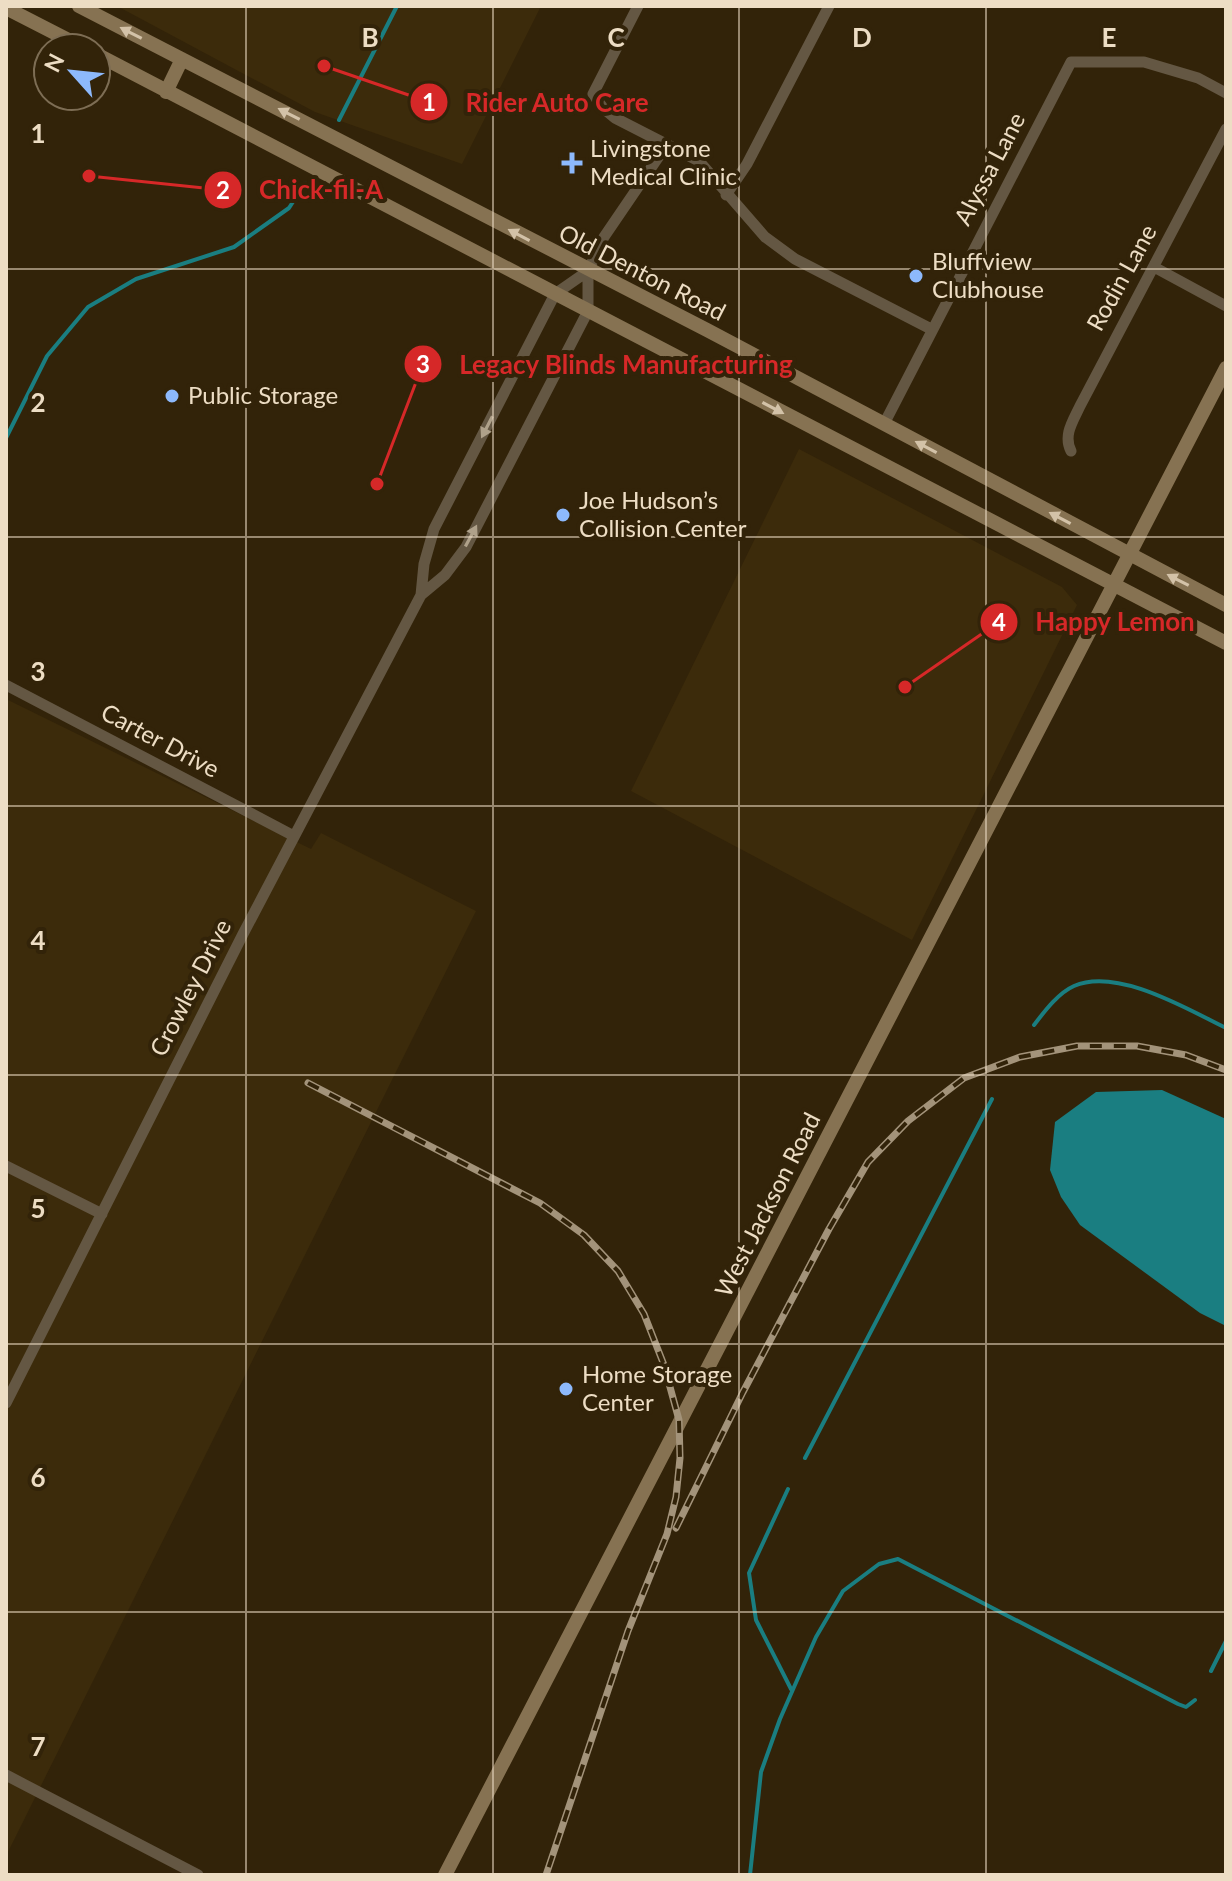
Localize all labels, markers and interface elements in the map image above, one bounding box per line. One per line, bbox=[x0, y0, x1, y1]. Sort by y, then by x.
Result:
text: B bbox=[361, 21, 379, 53]
text: C bbox=[607, 21, 625, 53]
text: D bbox=[852, 21, 872, 53]
text: E bbox=[1102, 21, 1116, 53]
one-way arrow bbox=[119, 26, 142, 39]
north arrow bbox=[32, 32, 112, 112]
text: N bbox=[38, 49, 70, 76]
callout: Rider Auto Care bbox=[409, 77, 665, 127]
text: Rider Auto Care bbox=[465, 86, 649, 118]
text: 1 bbox=[422, 87, 436, 116]
street label: Alyssa Lane bbox=[947, 107, 1030, 229]
one-way arrow bbox=[277, 108, 300, 121]
text: 1 bbox=[30, 117, 46, 149]
place label: Livingstone Medical Clinic bbox=[590, 133, 737, 190]
marker: Livingstone Medical Clinic bbox=[561, 152, 583, 174]
callout: Chick-fil-A bbox=[203, 165, 399, 215]
text: Chick-fil-A bbox=[259, 173, 384, 205]
text: 2 bbox=[216, 175, 230, 204]
street label: Old Denton Road bbox=[555, 217, 731, 326]
street label: Rodin Lane bbox=[1080, 219, 1162, 335]
one-way arrow bbox=[508, 228, 531, 241]
place label: Bluffview Clubhouse bbox=[932, 246, 1044, 303]
marker: Bluffview Clubhouse bbox=[907, 267, 925, 285]
callout: Legacy Blinds Manufacturing bbox=[403, 339, 810, 389]
text: Legacy Blinds Manufacturing bbox=[459, 348, 793, 380]
text: 3 bbox=[416, 349, 430, 378]
place label: Public Storage bbox=[188, 380, 338, 409]
text: 2 bbox=[30, 386, 46, 418]
marker: Public Storage bbox=[163, 387, 181, 405]
one-way arrow bbox=[762, 402, 785, 415]
one-way arrow bbox=[480, 415, 493, 438]
one-way arrow bbox=[914, 440, 937, 453]
place label: Joe Hudson’s Collision Center bbox=[579, 485, 747, 542]
marker: Joe Hudson’s Collision Center bbox=[554, 506, 572, 524]
one-way arrow bbox=[1049, 512, 1072, 525]
one-way arrow bbox=[464, 525, 478, 548]
one-way arrow bbox=[1166, 573, 1189, 586]
callout: Happy Lemon bbox=[979, 597, 1211, 647]
text: Happy Lemon bbox=[1035, 605, 1195, 637]
text: 4 bbox=[992, 607, 1006, 636]
text: 3 bbox=[30, 655, 46, 687]
street label: Carter Drive bbox=[97, 696, 225, 783]
street label: Crowley Drive bbox=[143, 914, 237, 1061]
text: 4 bbox=[30, 924, 46, 956]
street label: West Jackson Road bbox=[708, 1107, 826, 1301]
text: 5 bbox=[30, 1192, 46, 1224]
place label: Home Storage Center bbox=[582, 1359, 732, 1416]
marker: Home Storage Center bbox=[557, 1380, 575, 1398]
text: 6 bbox=[30, 1461, 46, 1493]
text: 7 bbox=[30, 1730, 46, 1762]

